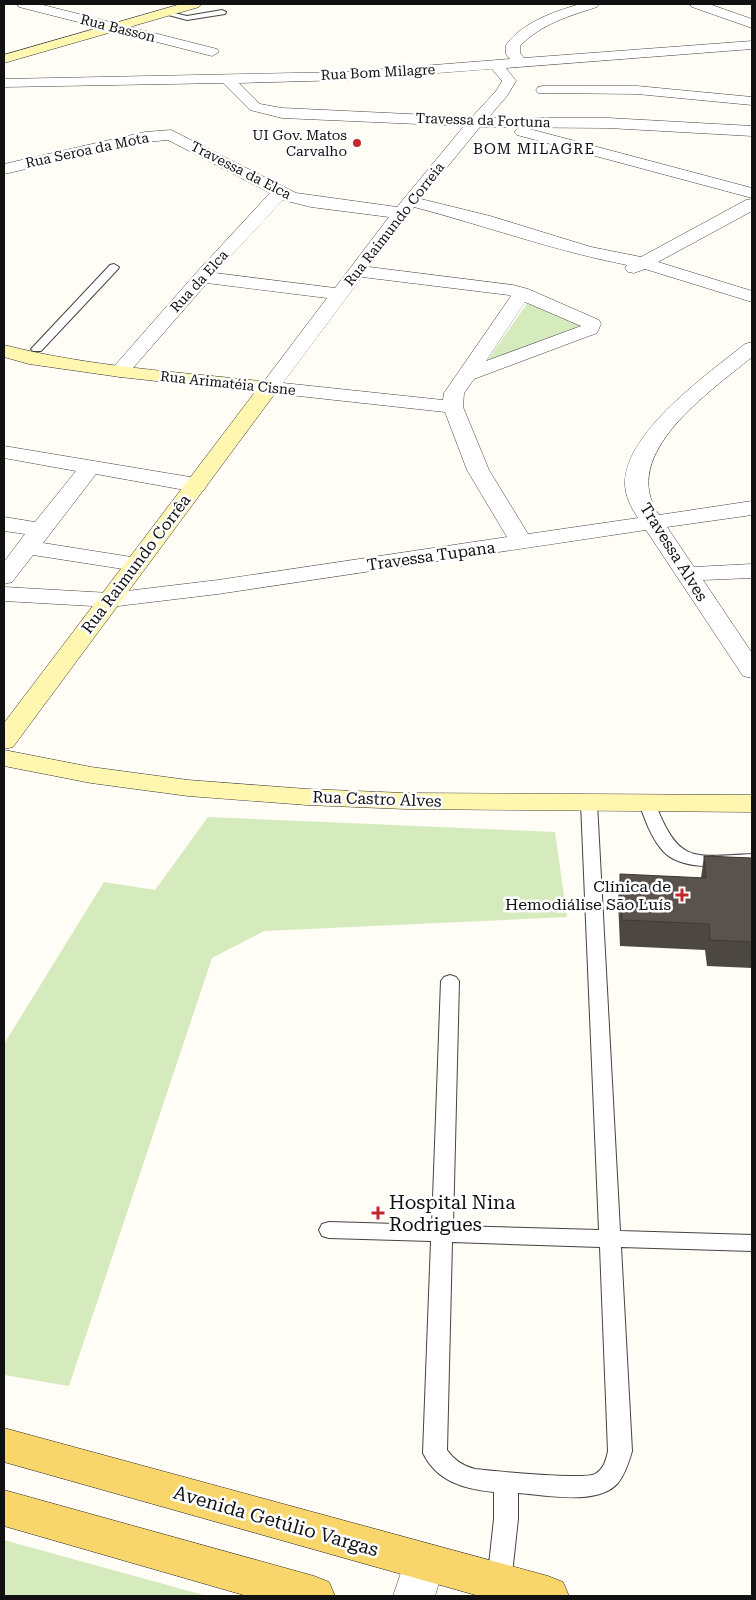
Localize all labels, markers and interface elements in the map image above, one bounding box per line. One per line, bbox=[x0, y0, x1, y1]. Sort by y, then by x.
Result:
street label: Rua Basson bbox=[79, 11, 157, 45]
street label: Rua Bom Milagre bbox=[320, 61, 436, 83]
street label: Travessa da Fortuna bbox=[415, 110, 551, 130]
place label: UI Gov. Matos Carvalho bbox=[252, 127, 347, 159]
street label: Rua Seroa da Mota bbox=[24, 129, 151, 171]
marker: UI Gov. Matos Carvalho bbox=[351, 137, 363, 149]
street label: Travessa da Elca bbox=[188, 138, 294, 202]
district label: BOM MILAGRE bbox=[473, 140, 595, 158]
street label: Rua Raimundo Correia bbox=[341, 159, 447, 289]
street label: Rua da Elca bbox=[167, 246, 231, 315]
street label: Rua Arimatéia Cisne bbox=[160, 368, 297, 398]
street label: Rua Raimundo Corrêa bbox=[78, 491, 195, 637]
street label: Travessa Alves bbox=[636, 499, 712, 605]
street label: Travessa Tupana bbox=[366, 538, 497, 574]
street label: Rua Castro Alves bbox=[312, 787, 442, 811]
place label: Clínica de Hemodiálise São Luís bbox=[505, 877, 671, 914]
marker: Clínica de Hemodiálise São Luís bbox=[675, 888, 689, 902]
place label: Hospital Nina Rodrigues bbox=[389, 1191, 516, 1236]
marker: Hospital Nina Rodrigues bbox=[371, 1206, 385, 1220]
street label: Avenida Getúlio Vargas bbox=[171, 1481, 381, 1561]

